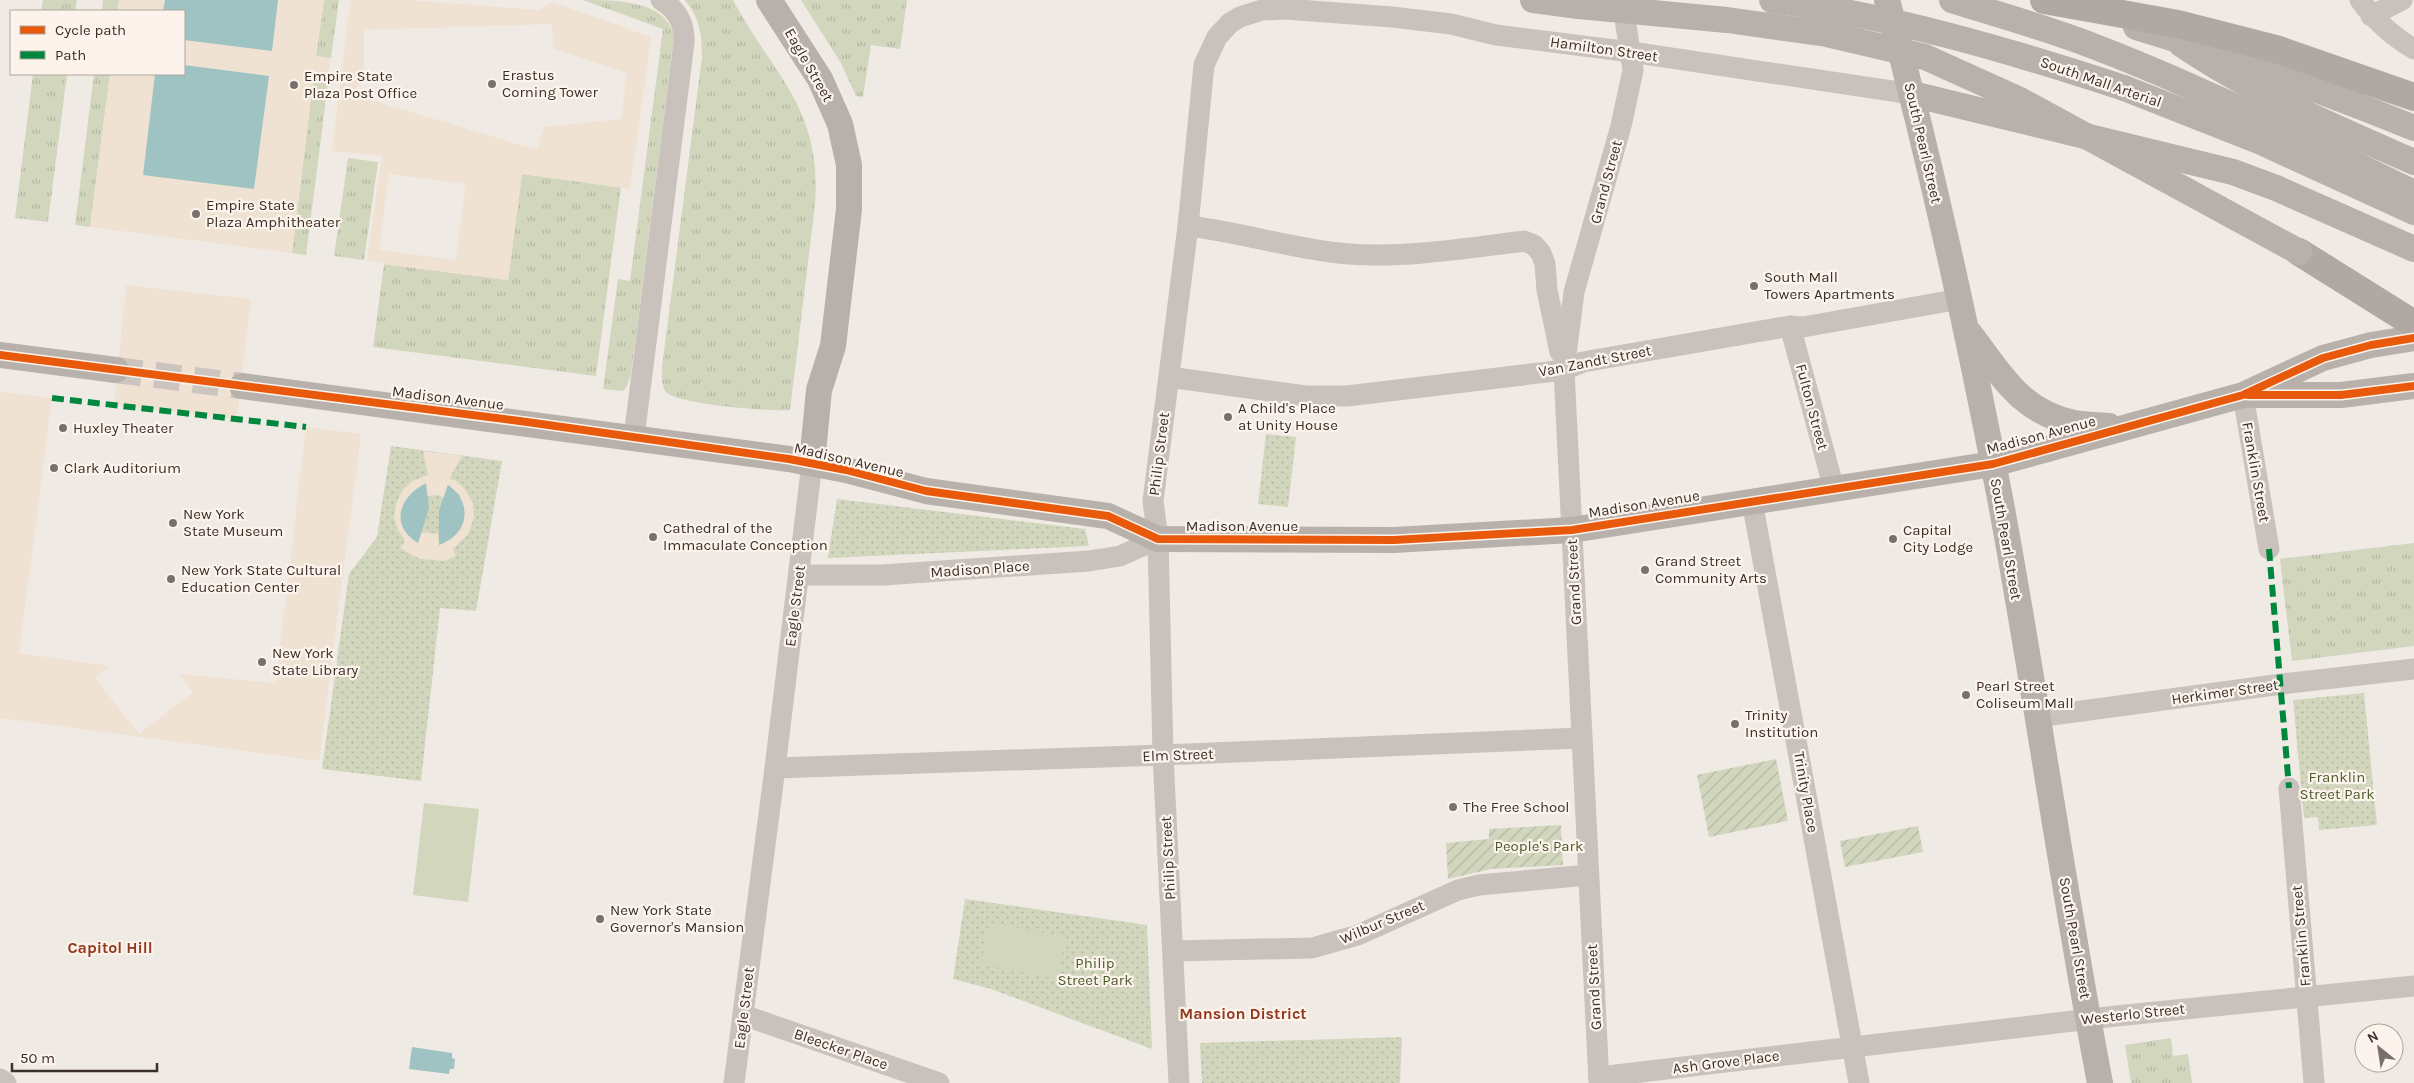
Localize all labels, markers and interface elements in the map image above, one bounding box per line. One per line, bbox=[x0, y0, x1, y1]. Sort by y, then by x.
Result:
legend bbox=[10, 10, 185, 75]
text: Cycle path bbox=[55, 21, 126, 39]
street label: Eagle Street bbox=[781, 25, 837, 105]
street label: Hamilton Street bbox=[1549, 33, 1659, 66]
text: Path bbox=[55, 46, 86, 64]
street label: South Mall Arterial bbox=[2038, 53, 2164, 111]
place label: Erastus Corning Tower bbox=[502, 66, 599, 101]
place label: Empire State Plaza Post Office bbox=[304, 67, 417, 102]
marker: Erastus Corning Tower bbox=[486, 78, 498, 90]
marker: Empire State Plaza Post Office bbox=[288, 79, 300, 91]
street label: South Pearl Street bbox=[1900, 81, 1946, 205]
street label: Grand Street bbox=[1586, 138, 1626, 226]
place label: Empire State Plaza Amphitheater bbox=[206, 196, 341, 231]
marker: Empire State Plaza Amphitheater bbox=[190, 208, 202, 220]
place label: South Mall Towers Apartments bbox=[1764, 268, 1895, 303]
marker: South Mall Towers Apartments bbox=[1748, 280, 1760, 292]
street label: Van Zandt Street bbox=[1537, 341, 1653, 381]
street label: Fulton Street bbox=[1792, 362, 1832, 452]
street label: Madison Avenue bbox=[391, 382, 505, 414]
place label: A Child's Place at Unity House bbox=[1238, 399, 1338, 434]
street label: Philip Street bbox=[1145, 411, 1173, 497]
marker: A Child's Place at Unity House bbox=[1222, 411, 1234, 423]
street label: Madison Avenue bbox=[1984, 412, 2098, 458]
place label: Huxley Theater bbox=[73, 419, 174, 437]
street label: Franklin Street bbox=[2238, 420, 2274, 524]
marker: Huxley Theater bbox=[57, 422, 69, 434]
street label: Madison Avenue bbox=[792, 439, 906, 481]
place label: Clark Auditorium bbox=[64, 459, 181, 477]
marker: Clark Auditorium bbox=[48, 462, 60, 474]
street label: South Pearl Street bbox=[1986, 477, 2026, 602]
street label: Madison Avenue bbox=[1587, 486, 1701, 522]
place label: New York State Museum bbox=[183, 505, 283, 540]
marker: New York State Museum bbox=[167, 517, 179, 529]
street label: Madison Avenue bbox=[1186, 517, 1298, 535]
place label: Cathedral of the Immaculate Conception bbox=[663, 519, 828, 554]
place label: Capital City Lodge bbox=[1903, 521, 1973, 556]
marker: Cathedral of the Immaculate Conception bbox=[647, 531, 659, 543]
marker: Capital City Lodge bbox=[1887, 533, 1899, 545]
street label: Grand Street bbox=[1563, 538, 1585, 625]
place label: Grand Street Community Arts bbox=[1655, 552, 1767, 587]
street label: Madison Place bbox=[930, 557, 1030, 581]
place label: New York State Cultural Education Center bbox=[181, 561, 341, 596]
street label: Eagle Street bbox=[781, 564, 809, 648]
marker: Grand Street Community Arts bbox=[1639, 564, 1651, 576]
marker: New York State Cultural Education Center bbox=[165, 573, 177, 585]
place label: New York State Library bbox=[272, 644, 358, 679]
marker: New York State Library bbox=[256, 656, 268, 668]
street label: Herkimer Street bbox=[2170, 676, 2280, 708]
place label: Pearl Street Coliseum Mall bbox=[1976, 677, 2074, 712]
marker: Pearl Street Coliseum Mall bbox=[1960, 689, 1972, 701]
place label: Trinity Institution bbox=[1745, 706, 1818, 741]
marker: Trinity Institution bbox=[1729, 718, 1741, 730]
street label: Elm Street bbox=[1142, 745, 1214, 765]
street label: Trinity Place bbox=[1790, 750, 1822, 834]
park label: Franklin Street Park bbox=[2299, 768, 2375, 803]
place label: The Free School bbox=[1463, 798, 1570, 816]
marker: The Free School bbox=[1447, 801, 1459, 813]
street label: Philip Street bbox=[1157, 815, 1179, 900]
park label: People's Park bbox=[1495, 837, 1583, 855]
street label: South Pearl Street bbox=[2055, 876, 2095, 1001]
street label: Franklin Street bbox=[2288, 884, 2314, 987]
street label: Wilbur Street bbox=[1337, 896, 1427, 948]
place label: New York State Governor's Mansion bbox=[610, 901, 744, 936]
marker: New York State Governor's Mansion bbox=[594, 913, 606, 925]
district label: Capitol Hill bbox=[67, 938, 153, 957]
street label: Grand Street bbox=[1583, 943, 1605, 1030]
park label: Philip Street Park bbox=[1057, 954, 1133, 989]
street label: Eagle Street bbox=[730, 966, 758, 1050]
street label: Westerlo Street bbox=[2080, 1000, 2186, 1028]
district label: Mansion District bbox=[1179, 1004, 1307, 1023]
north arrow bbox=[2354, 1023, 2404, 1073]
street label: Bleecker Place bbox=[792, 1025, 890, 1073]
text: N bbox=[2364, 1027, 2381, 1047]
scale bar bbox=[12, 1040, 158, 1072]
street label: Ash Grove Place bbox=[1672, 1047, 1780, 1077]
text: 50 m bbox=[20, 1049, 55, 1067]

